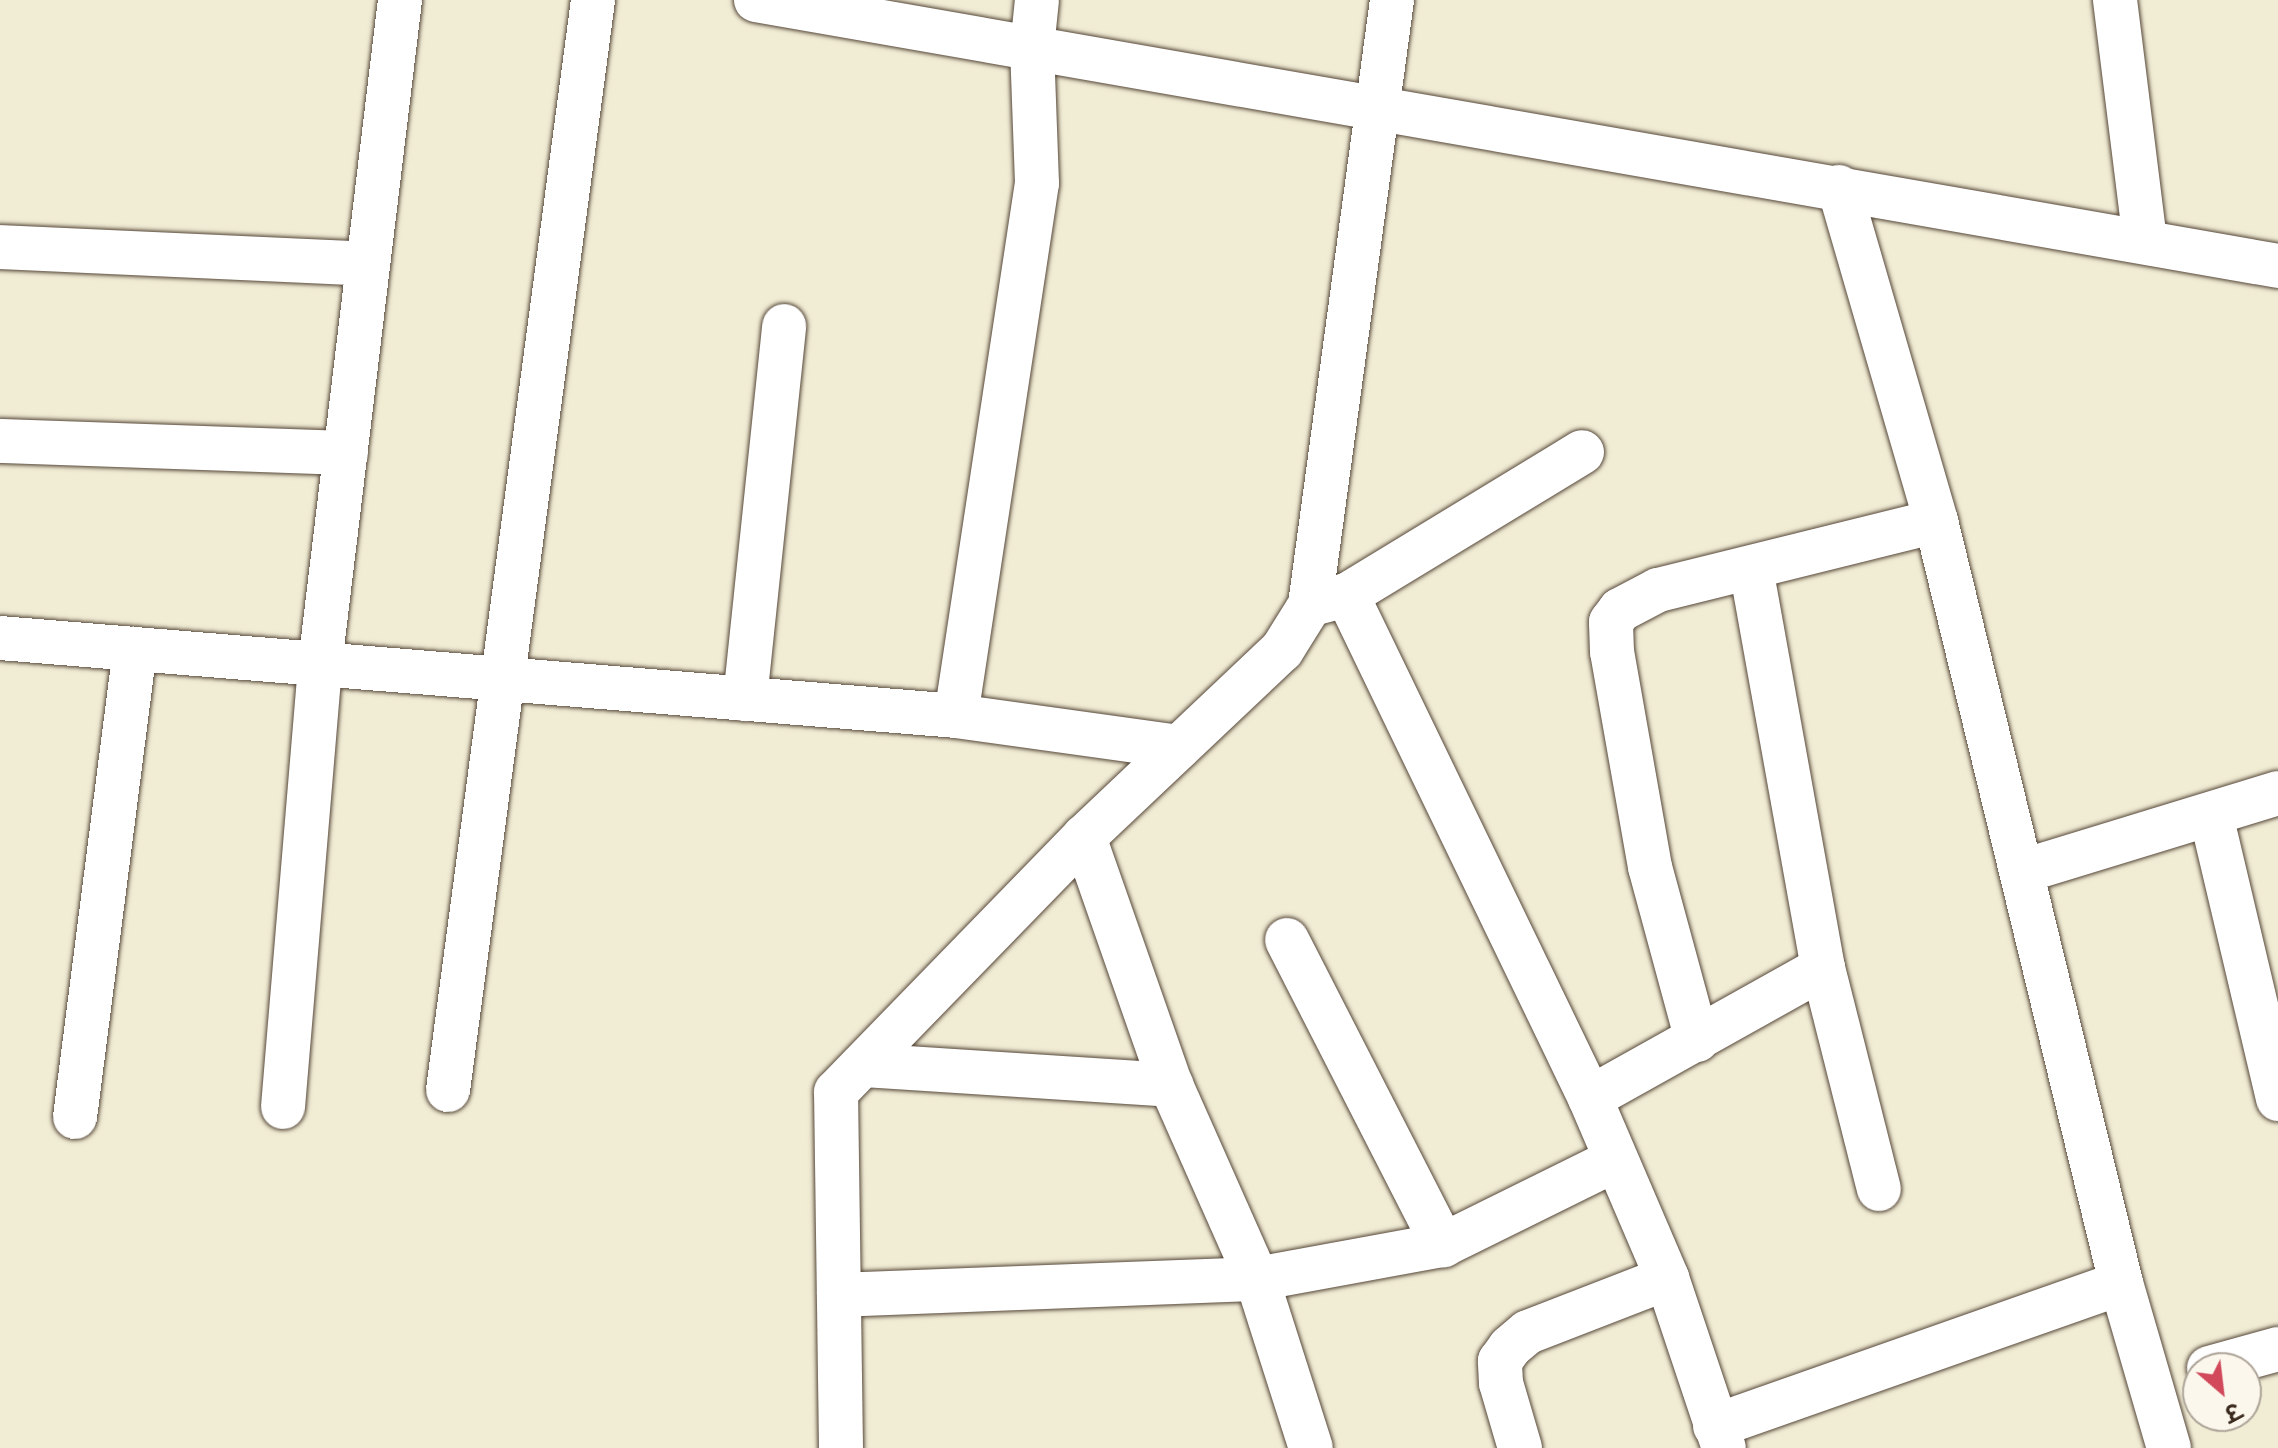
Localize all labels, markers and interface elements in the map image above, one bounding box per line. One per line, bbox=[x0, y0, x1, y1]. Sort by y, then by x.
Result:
north arrow bbox=[2182, 1352, 2262, 1432]
text: उ bbox=[2220, 1397, 2245, 1427]

